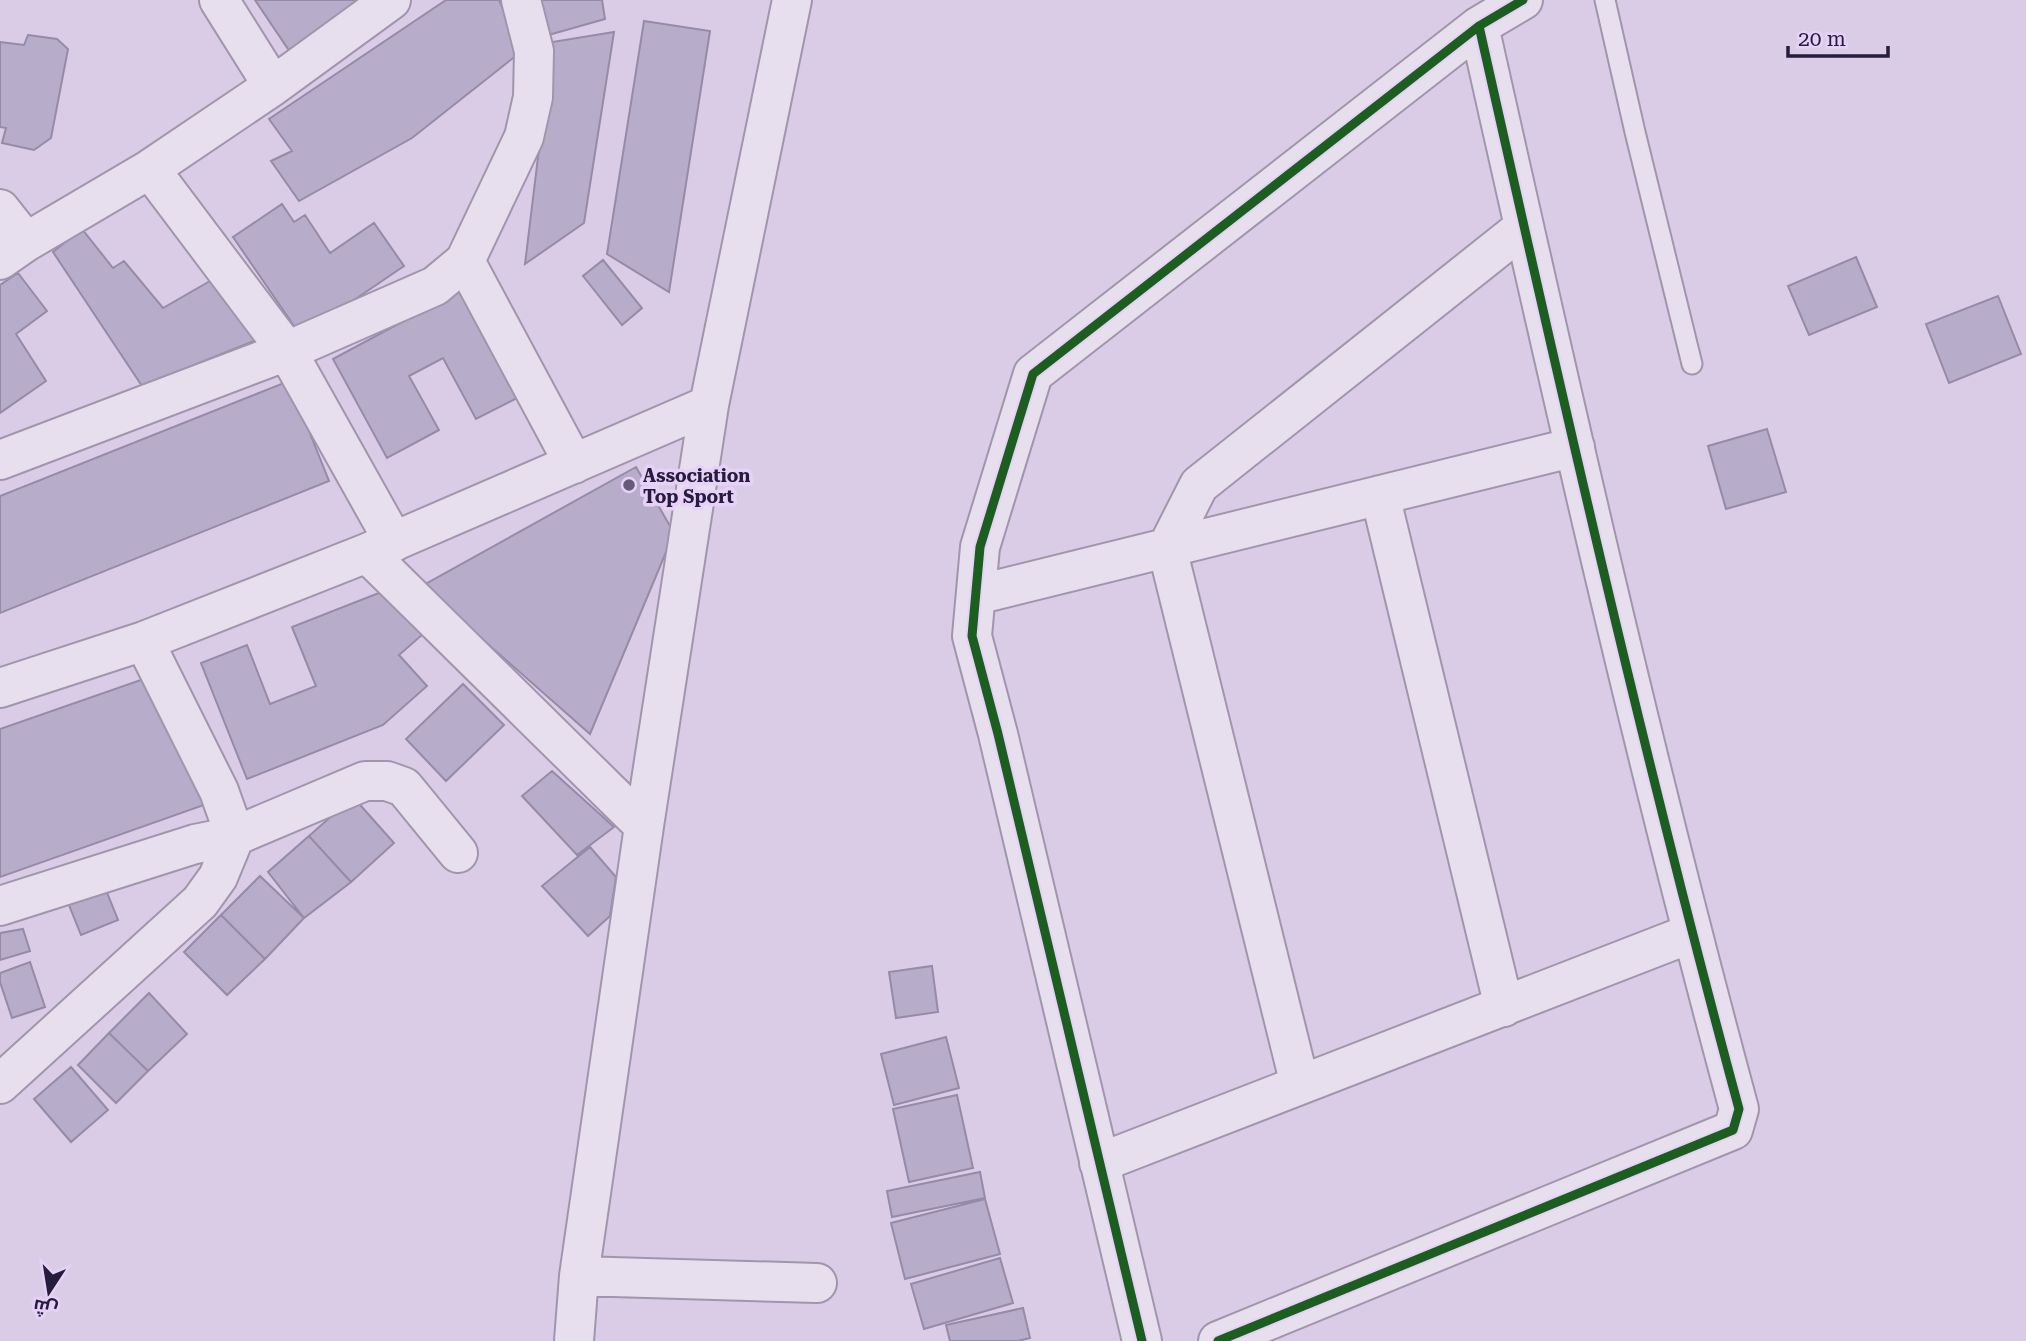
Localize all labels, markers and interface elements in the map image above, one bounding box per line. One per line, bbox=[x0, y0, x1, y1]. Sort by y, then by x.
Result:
scale bar bbox=[1788, 14, 1888, 58]
text: 20 m bbox=[1798, 27, 1846, 51]
place label: Association Top Sport bbox=[643, 465, 750, 507]
marker: Association Top Sport bbox=[621, 477, 637, 493]
north arrow bbox=[14, 1257, 84, 1327]
text: ش bbox=[31, 1294, 60, 1322]

